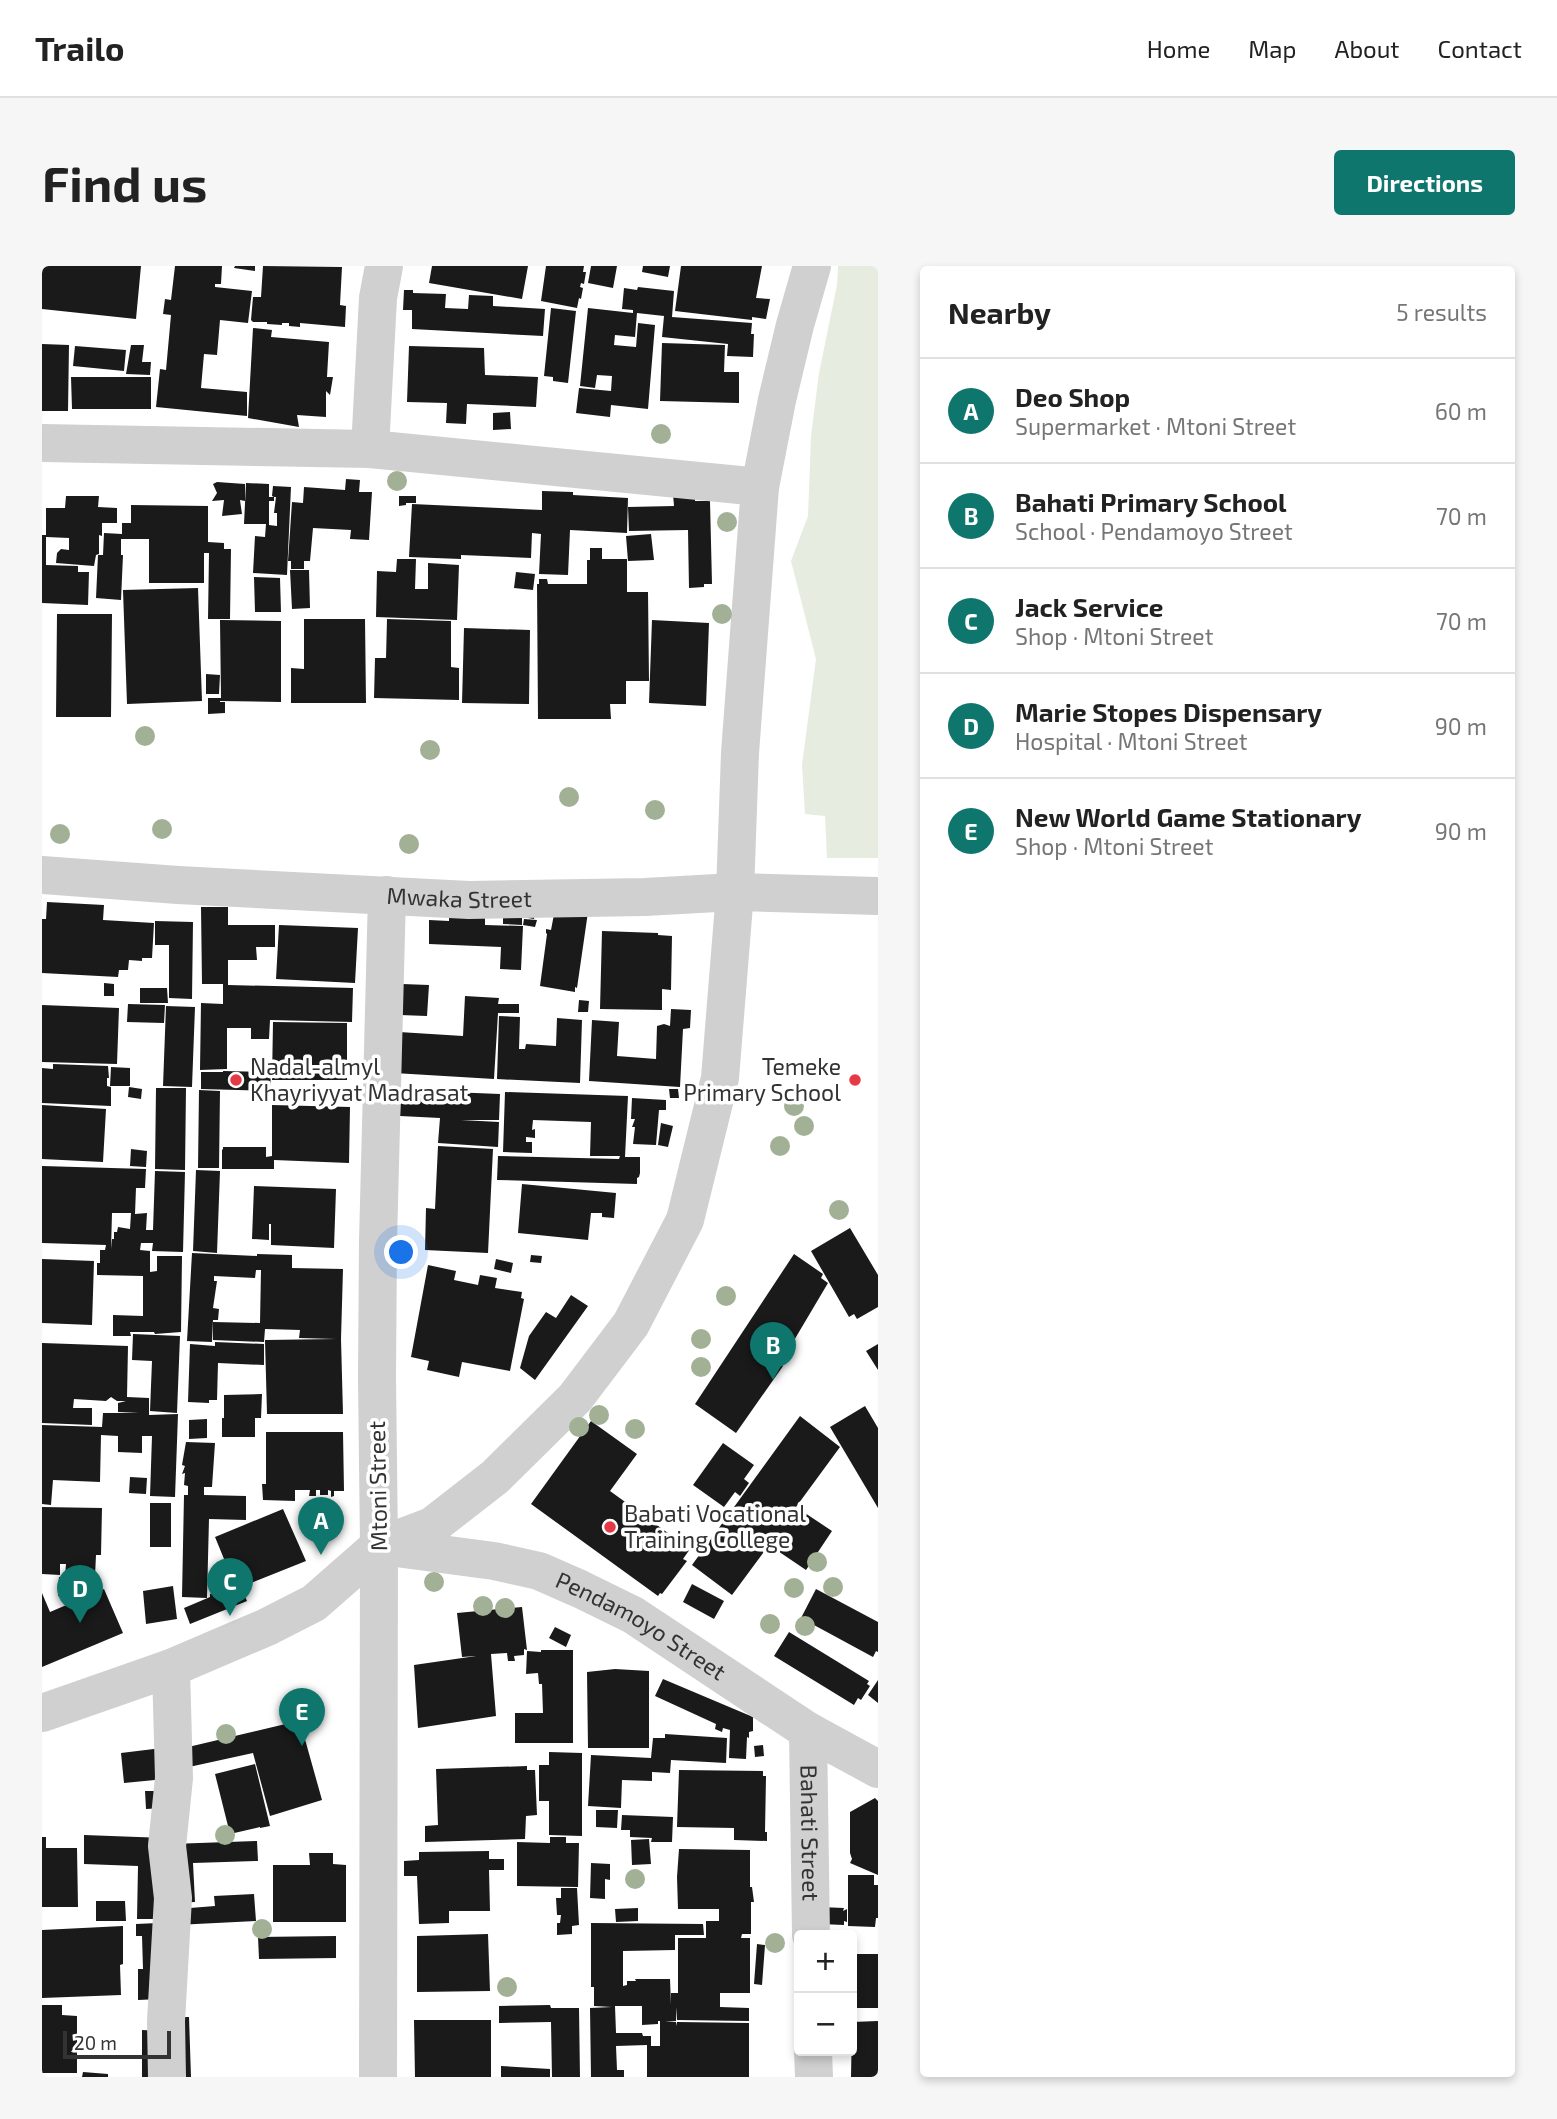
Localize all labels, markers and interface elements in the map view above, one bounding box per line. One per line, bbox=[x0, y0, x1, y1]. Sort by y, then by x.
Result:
text: Trailo bbox=[35, 28, 125, 68]
text: Home bbox=[1147, 34, 1210, 63]
text: Map bbox=[1248, 34, 1296, 63]
text: About bbox=[1334, 34, 1400, 63]
text: Contact bbox=[1438, 34, 1522, 63]
button: Directions bbox=[1334, 150, 1515, 215]
text: Find us bbox=[42, 153, 207, 212]
text: Nearby bbox=[948, 294, 1051, 330]
text: 5 results bbox=[1396, 298, 1487, 326]
text: Deo Shop bbox=[1015, 381, 1130, 412]
text: A bbox=[963, 397, 979, 425]
text: 60 m bbox=[1435, 397, 1487, 425]
text: Supermarket · Mtoni Street bbox=[1015, 412, 1296, 440]
text: Bahati Primary School bbox=[1015, 486, 1287, 517]
text: B bbox=[964, 502, 978, 530]
text: 70 m bbox=[1436, 502, 1487, 530]
text: School · Pendamoyo Street bbox=[1015, 517, 1293, 545]
text: Jack Service bbox=[1015, 591, 1163, 622]
text: C bbox=[964, 607, 978, 635]
text: 70 m bbox=[1436, 607, 1487, 635]
text: Shop · Mtoni Street bbox=[1015, 622, 1213, 650]
text: Marie Stopes Dispensary bbox=[1015, 696, 1322, 727]
text: D bbox=[963, 712, 979, 740]
text: 90 m bbox=[1435, 712, 1487, 740]
text: Hospital · Mtoni Street bbox=[1015, 727, 1248, 755]
text: New World Game Stationary bbox=[1015, 801, 1361, 832]
text: E bbox=[964, 817, 978, 845]
text: 90 m bbox=[1435, 817, 1487, 845]
text: Shop · Mtoni Street bbox=[1015, 832, 1213, 860]
street label: Mwaka Street bbox=[386, 881, 532, 913]
place label: Nadal-almyl Khayriyyat Madrasat bbox=[250, 1052, 469, 1106]
place label: Temeke Primary School bbox=[683, 1052, 841, 1106]
marker: Nadal-almyl Khayriyyat Madrasat bbox=[228, 1072, 244, 1088]
marker: Temeke Primary School bbox=[847, 1072, 863, 1088]
your location bbox=[384, 1235, 418, 1269]
pin: B bbox=[750, 1322, 796, 1380]
street label: Mtoni Street bbox=[362, 1420, 392, 1551]
pin: A bbox=[298, 1497, 344, 1555]
place label: Babati Vocational Training College bbox=[624, 1499, 806, 1553]
marker: Babati Vocational Training College bbox=[602, 1519, 618, 1535]
pin: C bbox=[207, 1558, 253, 1616]
pin: D bbox=[57, 1565, 103, 1623]
street label: Pendamoyo Street bbox=[552, 1565, 732, 1686]
pin: E bbox=[279, 1688, 325, 1746]
street label: Bahati Street bbox=[795, 1765, 826, 1902]
map controls bbox=[794, 1930, 857, 2056]
button: + bbox=[794, 1930, 857, 1993]
button: − bbox=[794, 1993, 857, 2056]
scale bar bbox=[63, 2028, 172, 2060]
text: 20 m bbox=[74, 2031, 117, 2054]

